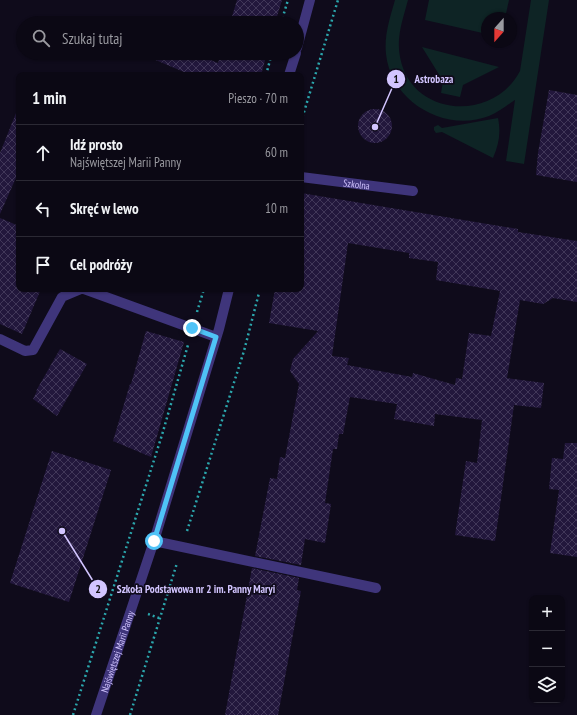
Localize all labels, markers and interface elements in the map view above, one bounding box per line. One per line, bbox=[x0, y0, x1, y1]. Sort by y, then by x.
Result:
north arrow bbox=[481, 12, 517, 48]
search box bbox=[16, 16, 304, 60]
icon: search bbox=[30, 27, 52, 49]
text: Szukaj tutaj bbox=[62, 29, 123, 48]
callout: Astrobaza bbox=[386, 67, 461, 90]
text: 1 bbox=[393, 71, 399, 86]
text: Astrobaza bbox=[414, 72, 454, 86]
text: 1 min bbox=[32, 87, 66, 109]
text: Pieszo · 70 m bbox=[228, 90, 288, 107]
text: Idź prosto bbox=[70, 135, 123, 154]
icon: ahead bbox=[32, 142, 54, 164]
text: 60 m bbox=[265, 144, 288, 161]
text: Najświętszej Marii Panny bbox=[70, 154, 181, 171]
street label: Szkolna bbox=[342, 176, 371, 192]
icon: left bbox=[32, 198, 54, 220]
text: Skręć w lewo bbox=[70, 199, 139, 218]
text: 10 m bbox=[265, 200, 288, 217]
icon: arrive bbox=[32, 254, 54, 276]
text: Cel podróży bbox=[70, 255, 132, 274]
route end bbox=[183, 319, 201, 337]
route start bbox=[145, 532, 163, 550]
callout: Szkoła Podstawowa nr 2 im. Panny Maryi bbox=[88, 577, 284, 600]
text: 2 bbox=[95, 581, 101, 596]
text: Szkoła Podstawowa nr 2 im. Panny Maryi bbox=[117, 582, 276, 596]
map controls bbox=[529, 595, 565, 703]
button: + bbox=[529, 595, 565, 631]
street label: Najświętszej Marii Panny bbox=[97, 609, 137, 694]
button: − bbox=[529, 631, 565, 667]
button: layers bbox=[529, 667, 565, 703]

